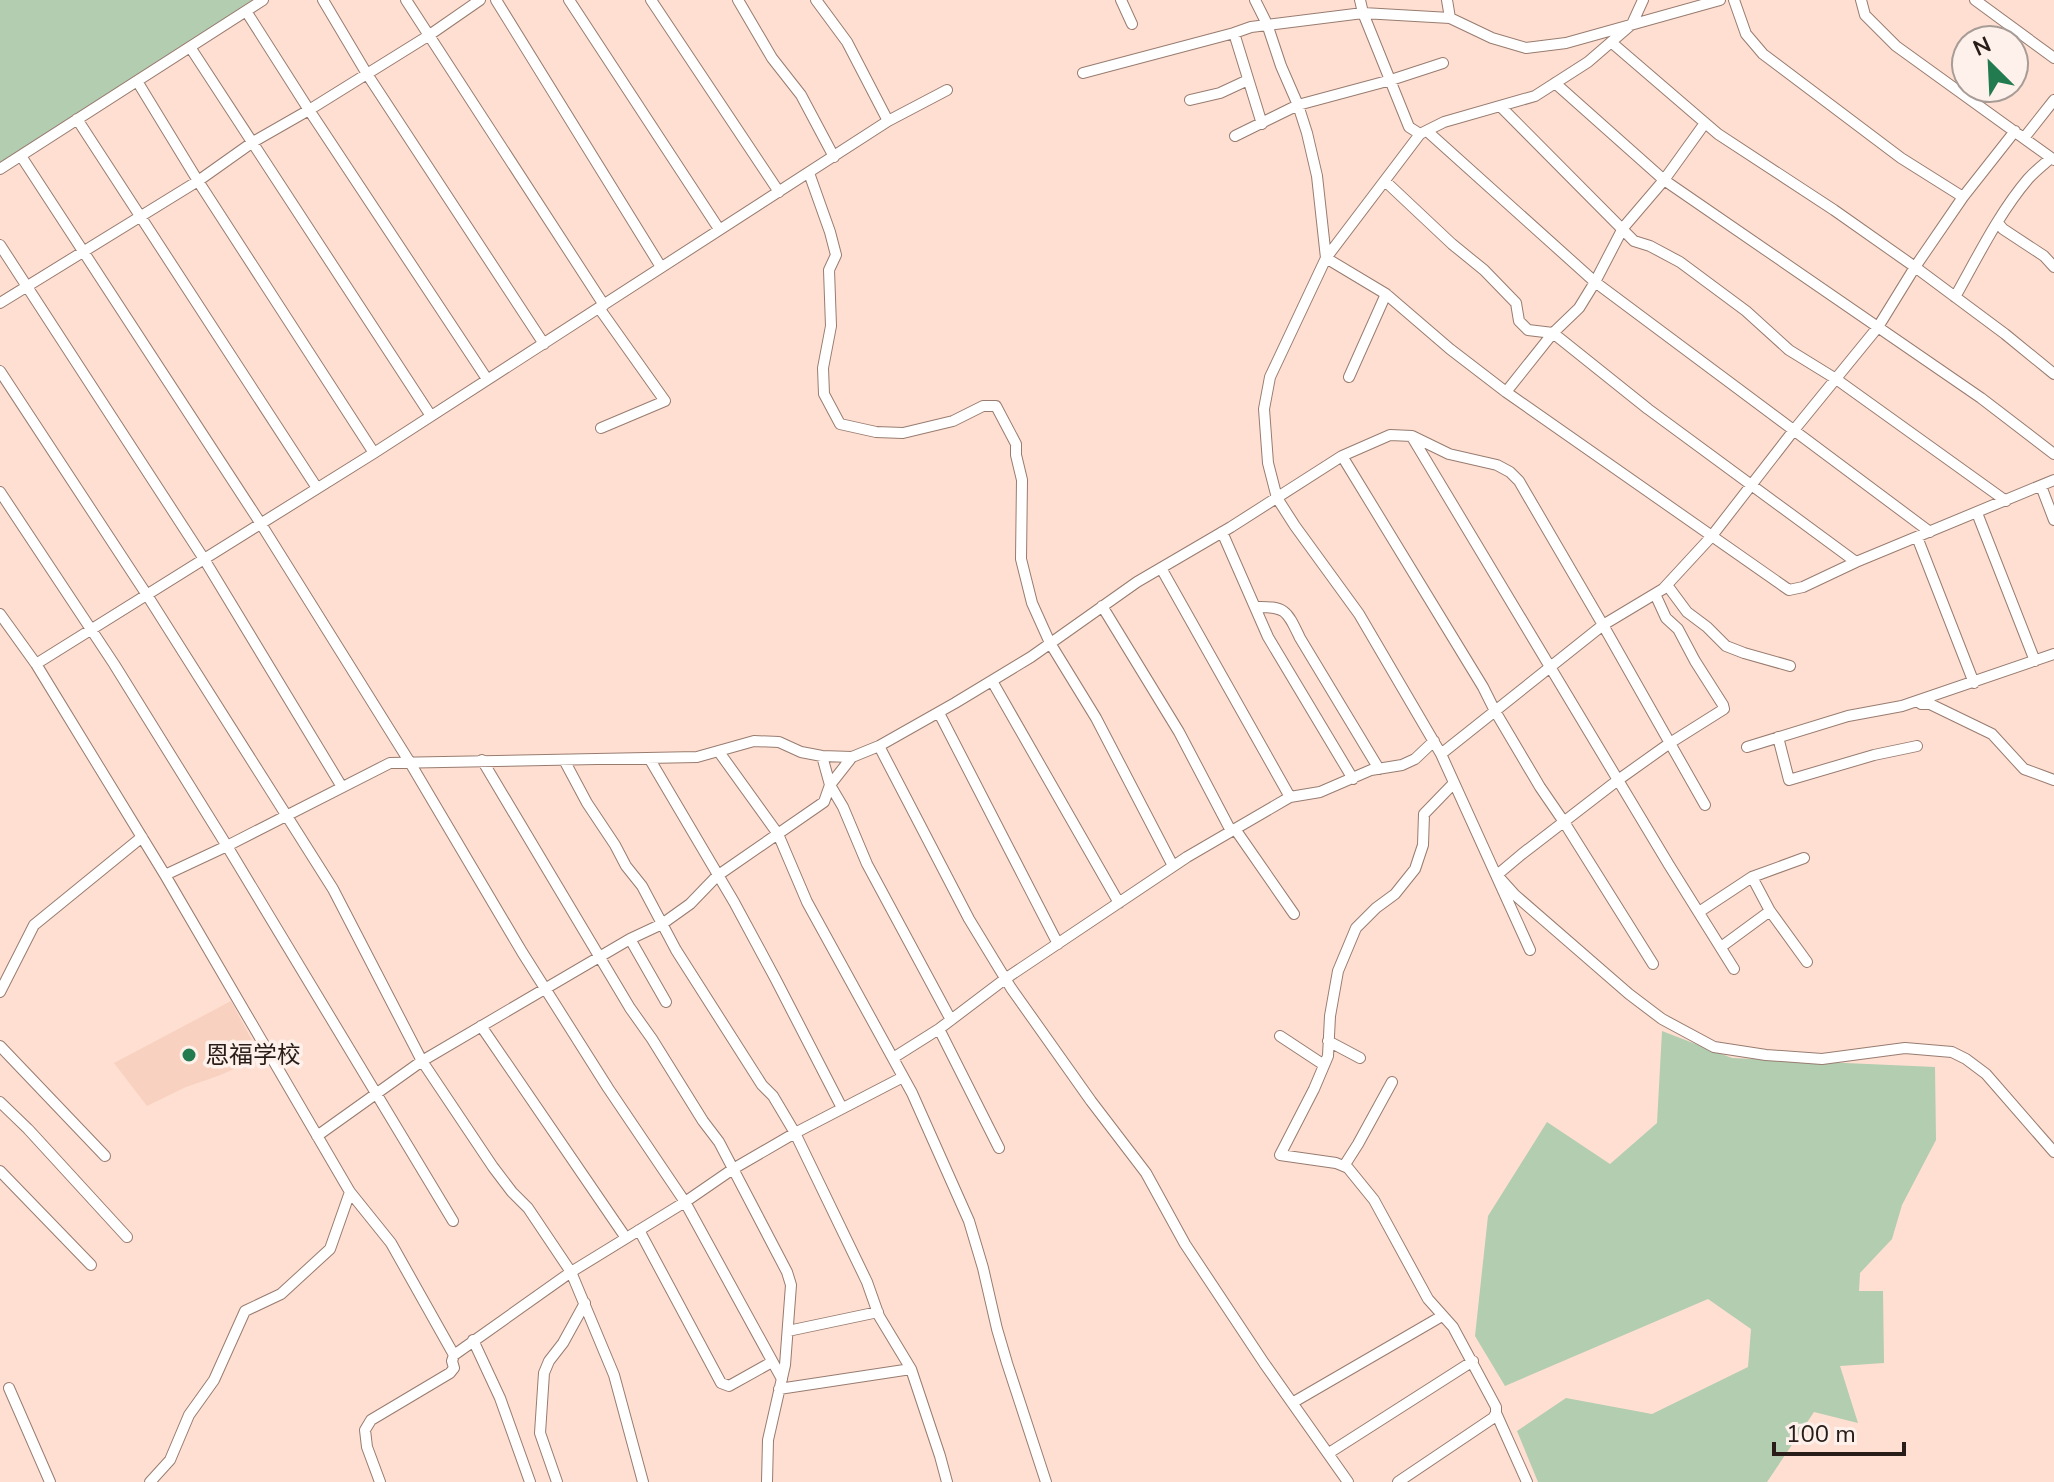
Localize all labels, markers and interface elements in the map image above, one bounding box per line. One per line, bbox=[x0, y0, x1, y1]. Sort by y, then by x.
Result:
north arrow bbox=[1950, 24, 2030, 104]
text: N bbox=[1969, 30, 1996, 64]
place label: 恩福学校 bbox=[205, 1039, 301, 1071]
marker: 恩福学校 bbox=[180, 1046, 198, 1064]
scale bar bbox=[1774, 1406, 1904, 1456]
text: 100 m bbox=[1786, 1418, 1856, 1450]

